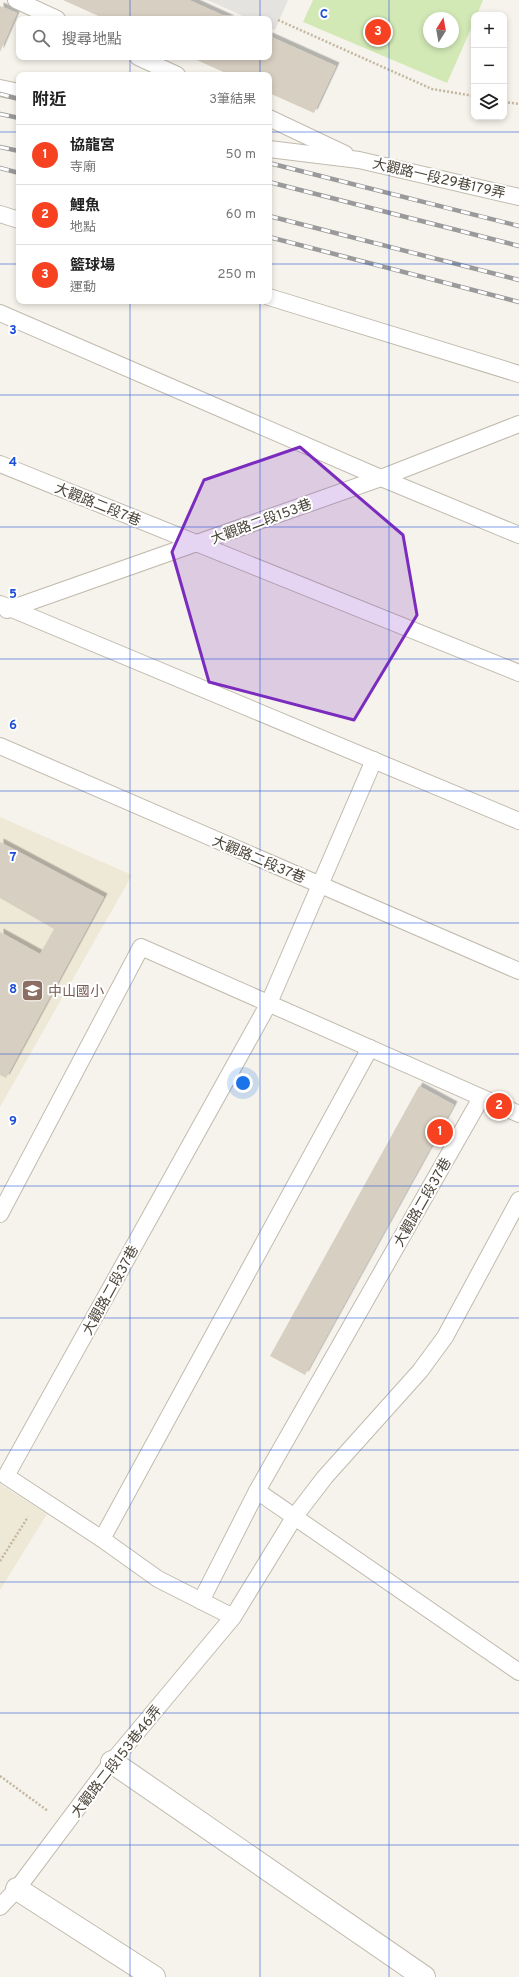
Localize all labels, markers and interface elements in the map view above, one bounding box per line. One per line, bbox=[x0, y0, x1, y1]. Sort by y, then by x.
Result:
text: C bbox=[320, 7, 328, 23]
north arrow bbox=[423, 12, 459, 48]
map controls bbox=[471, 12, 507, 120]
button: + bbox=[471, 12, 507, 48]
search box bbox=[16, 16, 272, 60]
pin: 3 bbox=[365, 17, 391, 47]
icon: search bbox=[30, 27, 52, 49]
text: 搜尋地點 bbox=[62, 31, 122, 50]
button: − bbox=[471, 48, 507, 84]
button: layers bbox=[471, 84, 507, 120]
text: 附近 bbox=[32, 90, 66, 112]
text: 3筆結果 bbox=[209, 92, 256, 108]
text: 協龍宮 bbox=[70, 137, 115, 156]
text: 1 bbox=[42, 147, 48, 163]
text: 50 m bbox=[226, 147, 256, 163]
street label: 大觀路一段29巷179弄 bbox=[371, 156, 507, 203]
text: 寺廟 bbox=[70, 160, 96, 176]
text: 鯉魚 bbox=[70, 197, 100, 216]
text: 2 bbox=[41, 207, 49, 223]
text: 60 m bbox=[226, 207, 256, 223]
text: 地點 bbox=[70, 220, 96, 236]
text: 籃球場 bbox=[70, 257, 115, 276]
text: 3 bbox=[41, 267, 49, 283]
text: 250 m bbox=[218, 267, 256, 283]
text: 運動 bbox=[70, 280, 96, 296]
text: 3 bbox=[9, 323, 17, 339]
text: 4 bbox=[9, 455, 17, 471]
street label: 大觀路二段7巷 bbox=[52, 480, 143, 530]
street label: 大觀路二段153巷 bbox=[209, 496, 314, 549]
text: 5 bbox=[9, 587, 17, 603]
text: 6 bbox=[9, 718, 17, 734]
street label: 大觀路二段37巷 bbox=[209, 833, 308, 888]
text: 7 bbox=[10, 850, 17, 866]
school or university icon: 中山國小 bbox=[20, 978, 46, 1004]
text: 8 bbox=[9, 982, 17, 998]
place label: 中山國小 bbox=[48, 984, 104, 1001]
your location bbox=[233, 1073, 253, 1093]
pin: 2 bbox=[486, 1091, 512, 1121]
text: 9 bbox=[9, 1114, 17, 1130]
pin: 1 bbox=[427, 1117, 453, 1147]
street label: 大觀路二段37巷 bbox=[391, 1155, 456, 1250]
street label: 大觀路二段37巷 bbox=[80, 1243, 143, 1338]
street label: 大觀路二段153巷46弄 bbox=[68, 1703, 166, 1821]

